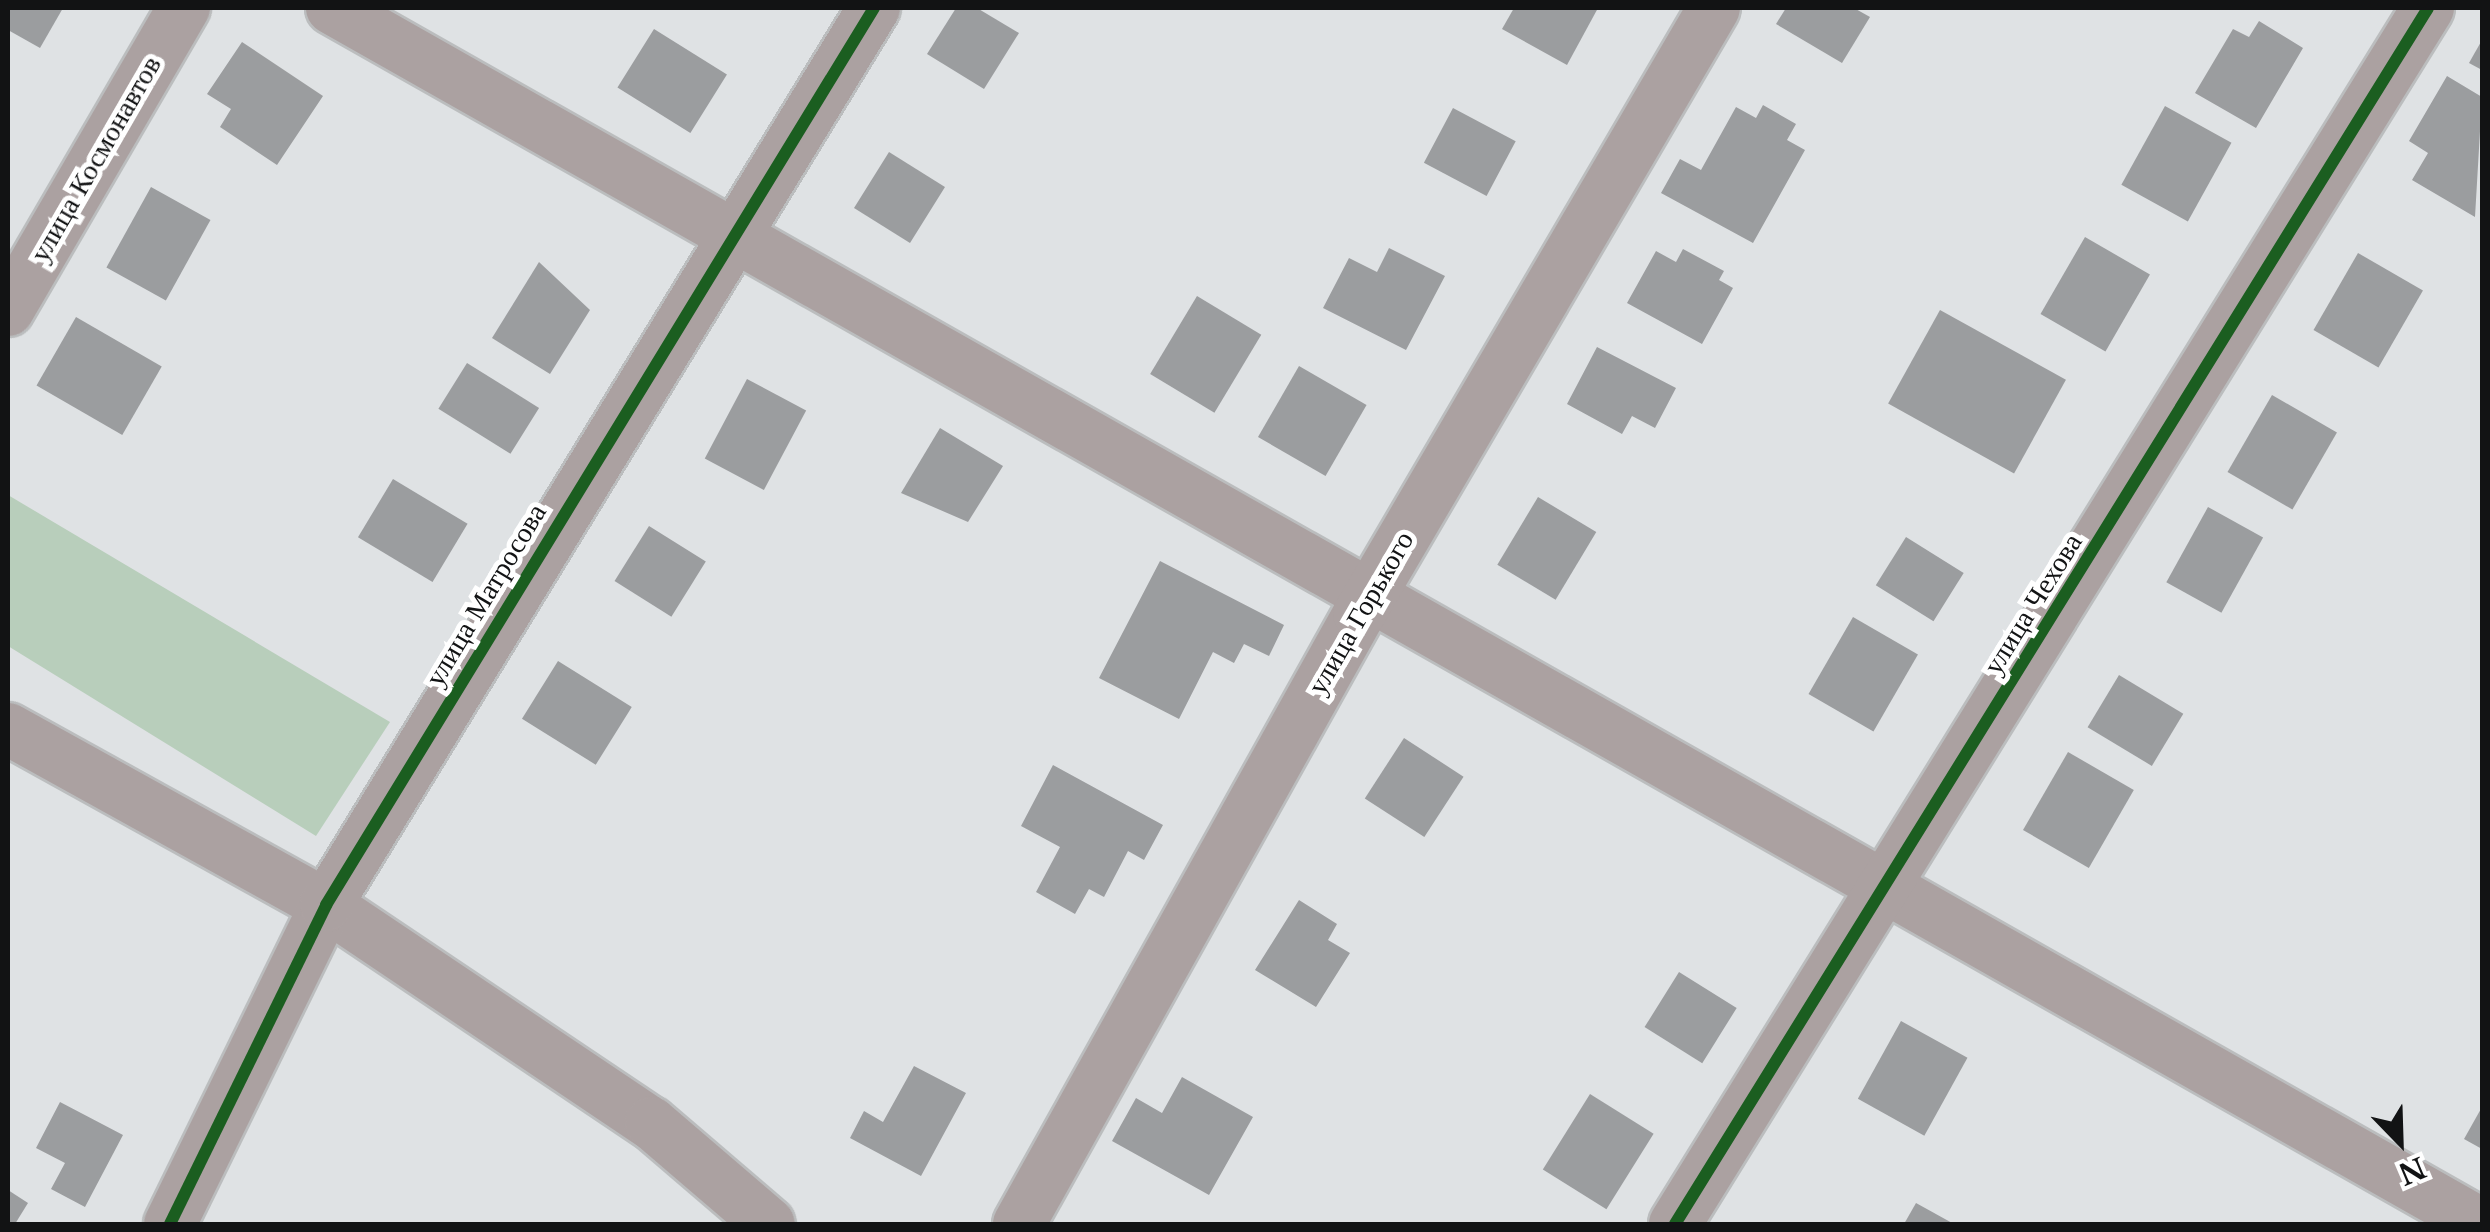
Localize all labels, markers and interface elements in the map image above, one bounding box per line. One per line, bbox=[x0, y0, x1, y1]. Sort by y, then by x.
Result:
street label: улица Космонавтов bbox=[23, 50, 169, 268]
street label: улица Матросова bbox=[418, 498, 554, 692]
street label: улица Горького bbox=[1301, 526, 1421, 700]
street label: улица Чехова bbox=[1976, 527, 2090, 681]
north arrow bbox=[2350, 1092, 2450, 1192]
text: N bbox=[2393, 1149, 2431, 1191]

